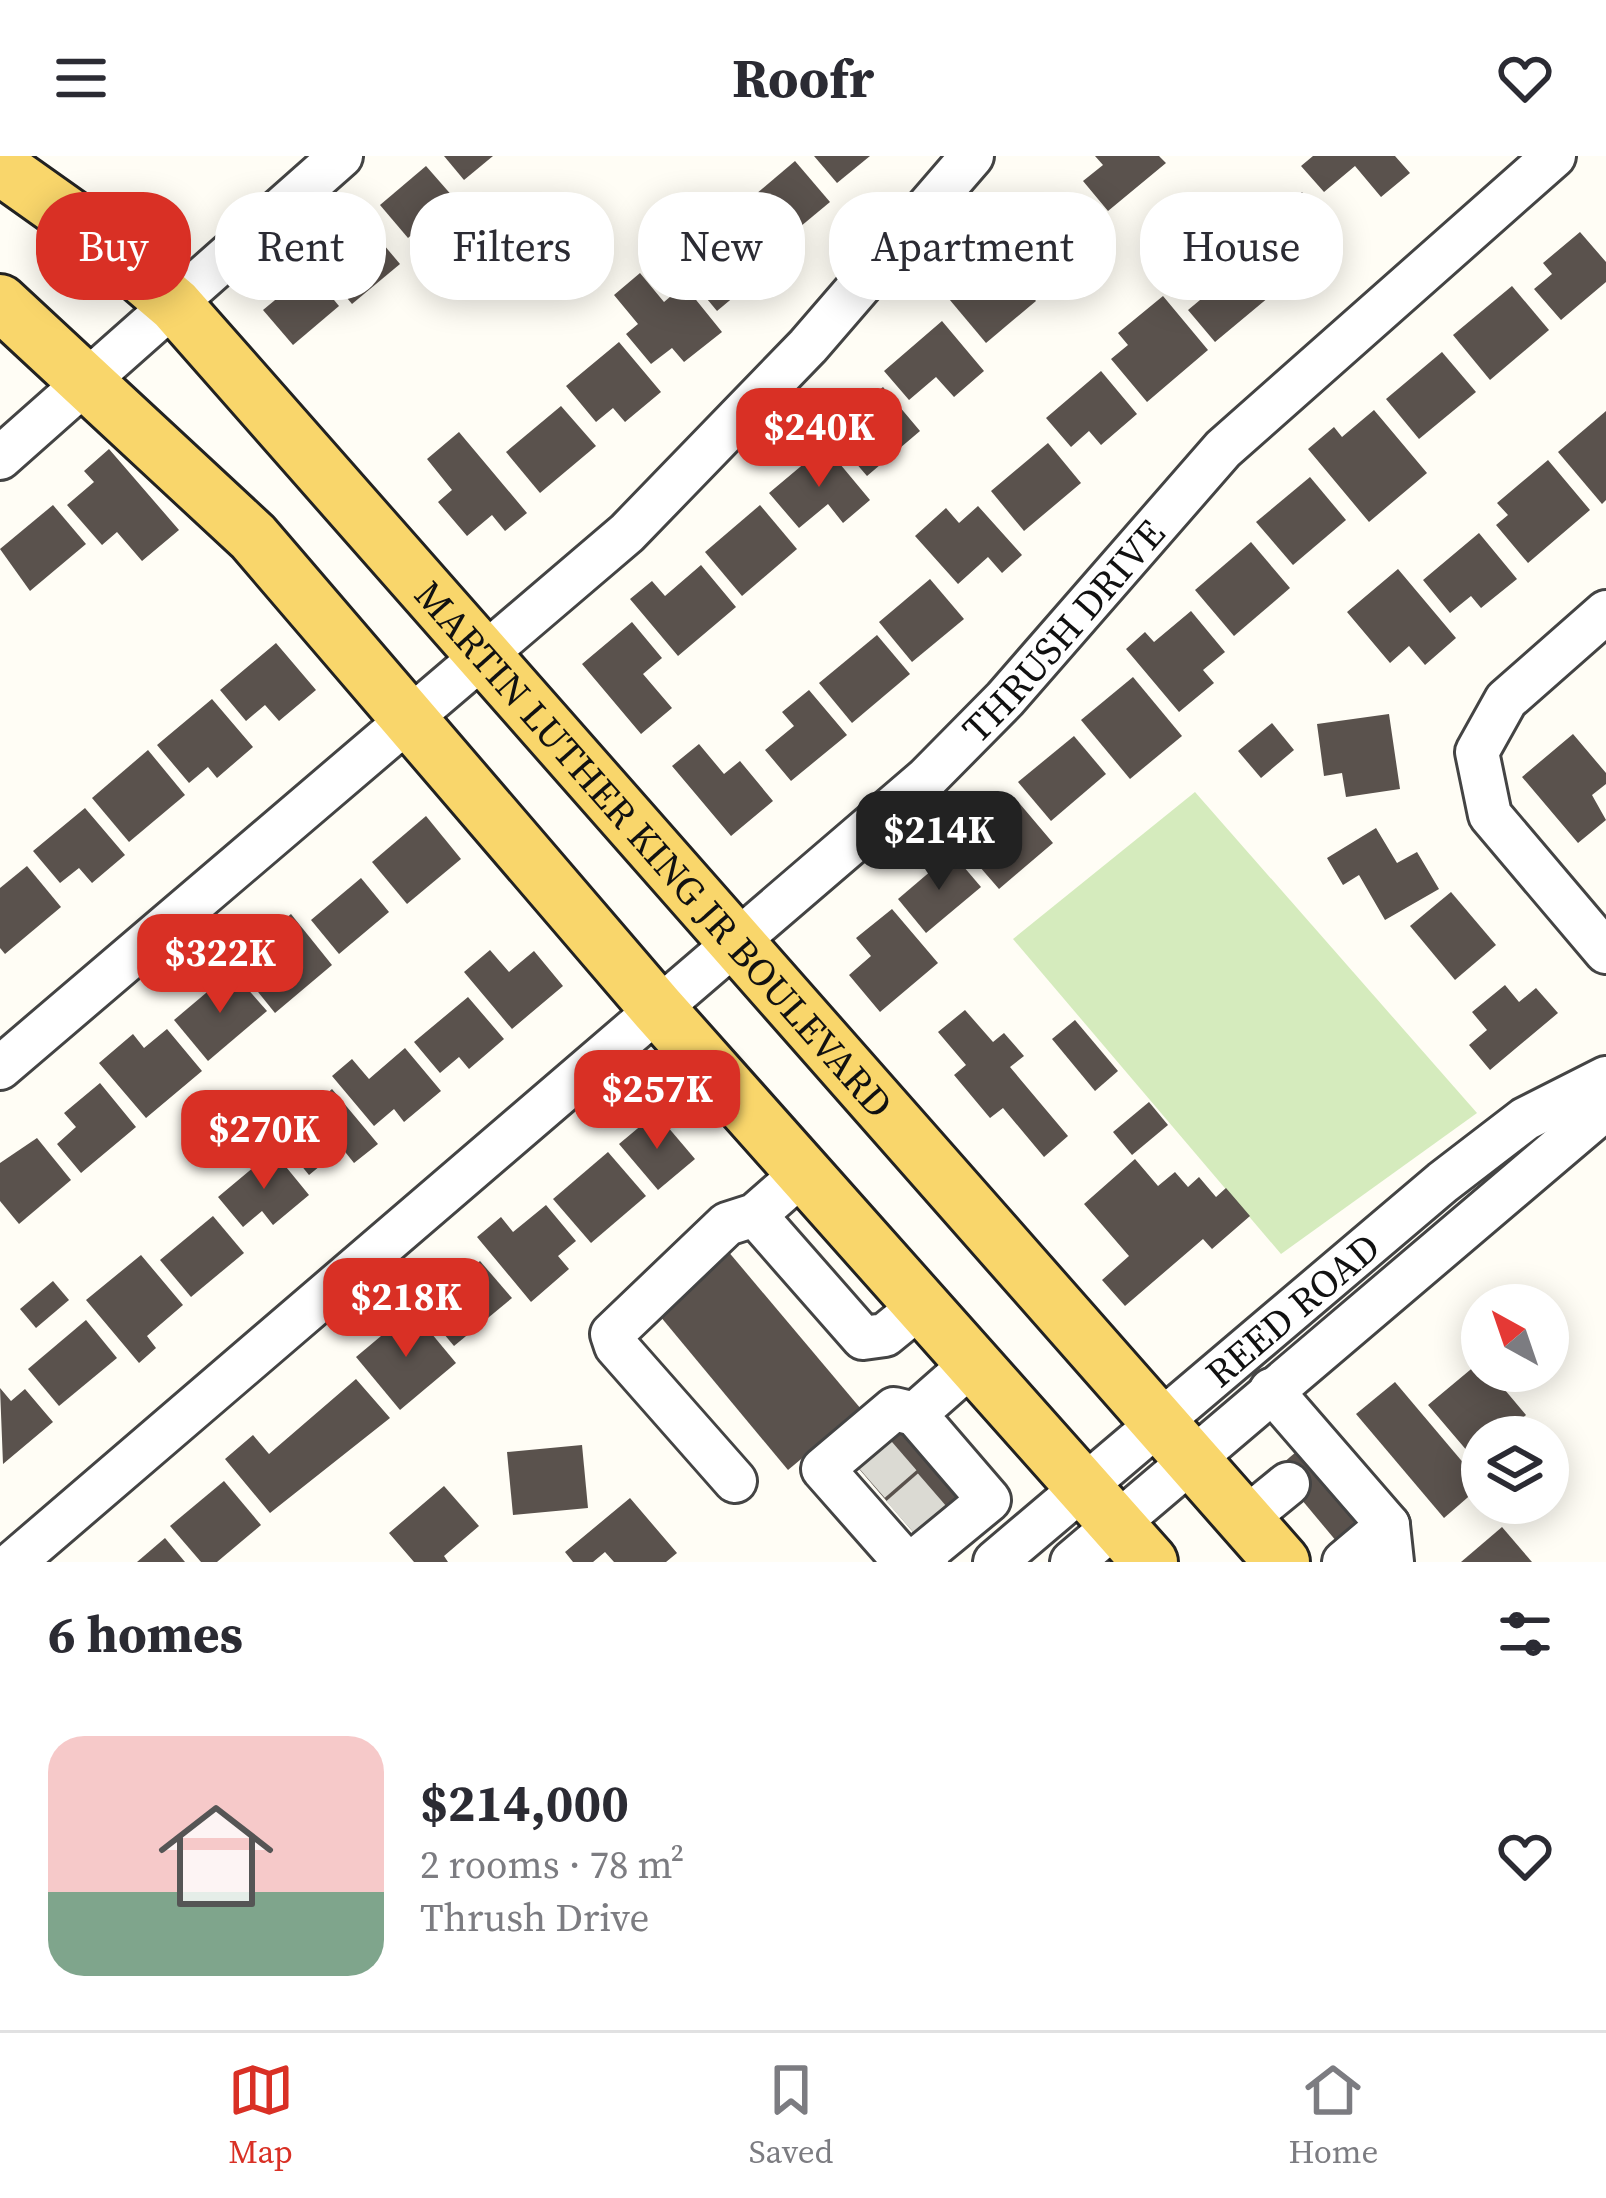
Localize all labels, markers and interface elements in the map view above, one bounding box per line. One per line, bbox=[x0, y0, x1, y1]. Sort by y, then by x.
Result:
text: Roofr bbox=[732, 41, 874, 115]
icon: menu bbox=[48, 45, 114, 111]
icon: heart bbox=[1492, 45, 1558, 111]
chip: Buy bbox=[36, 192, 191, 300]
chip: Rent bbox=[215, 192, 386, 300]
chip: Filters bbox=[410, 192, 614, 300]
chip: New bbox=[638, 192, 805, 300]
chip: Apartment bbox=[829, 192, 1116, 300]
chip: House bbox=[1140, 192, 1343, 300]
pin: $240K bbox=[735, 388, 903, 490]
text: $240K bbox=[763, 400, 875, 453]
street label: THRUSH DRIVE bbox=[950, 508, 1176, 754]
street label: MARTIN LUTHER KING JR BOULEVARD bbox=[403, 569, 905, 1129]
pin: $214K bbox=[855, 791, 1023, 893]
text: $214K bbox=[883, 803, 995, 856]
pin: $322K bbox=[136, 914, 304, 1016]
text: $322K bbox=[164, 926, 276, 979]
pin: $257K bbox=[573, 1050, 741, 1152]
text: $257K bbox=[601, 1062, 713, 1115]
pin: $270K bbox=[180, 1090, 348, 1192]
text: $270K bbox=[208, 1102, 320, 1155]
street label: REED ROAD bbox=[1194, 1221, 1391, 1399]
pin: $218K bbox=[322, 1258, 490, 1360]
text: $218K bbox=[350, 1270, 462, 1323]
north arrow bbox=[1461, 1284, 1569, 1392]
map controls bbox=[1461, 1284, 1569, 1524]
button: layers bbox=[1461, 1416, 1569, 1524]
text: 6 homes bbox=[48, 1599, 243, 1669]
icon: filters bbox=[1492, 1601, 1558, 1667]
text: $214,000 bbox=[420, 1768, 629, 1838]
icon: home bbox=[144, 1784, 288, 1928]
icon: heart bbox=[1492, 1823, 1558, 1889]
text: 2 rooms · 78 m² bbox=[420, 1838, 684, 1891]
text: Thrush Drive bbox=[420, 1891, 649, 1944]
tab: Map bbox=[228, 2057, 294, 2174]
tab: Saved bbox=[749, 2057, 833, 2174]
tab: Home bbox=[1288, 2057, 1378, 2174]

